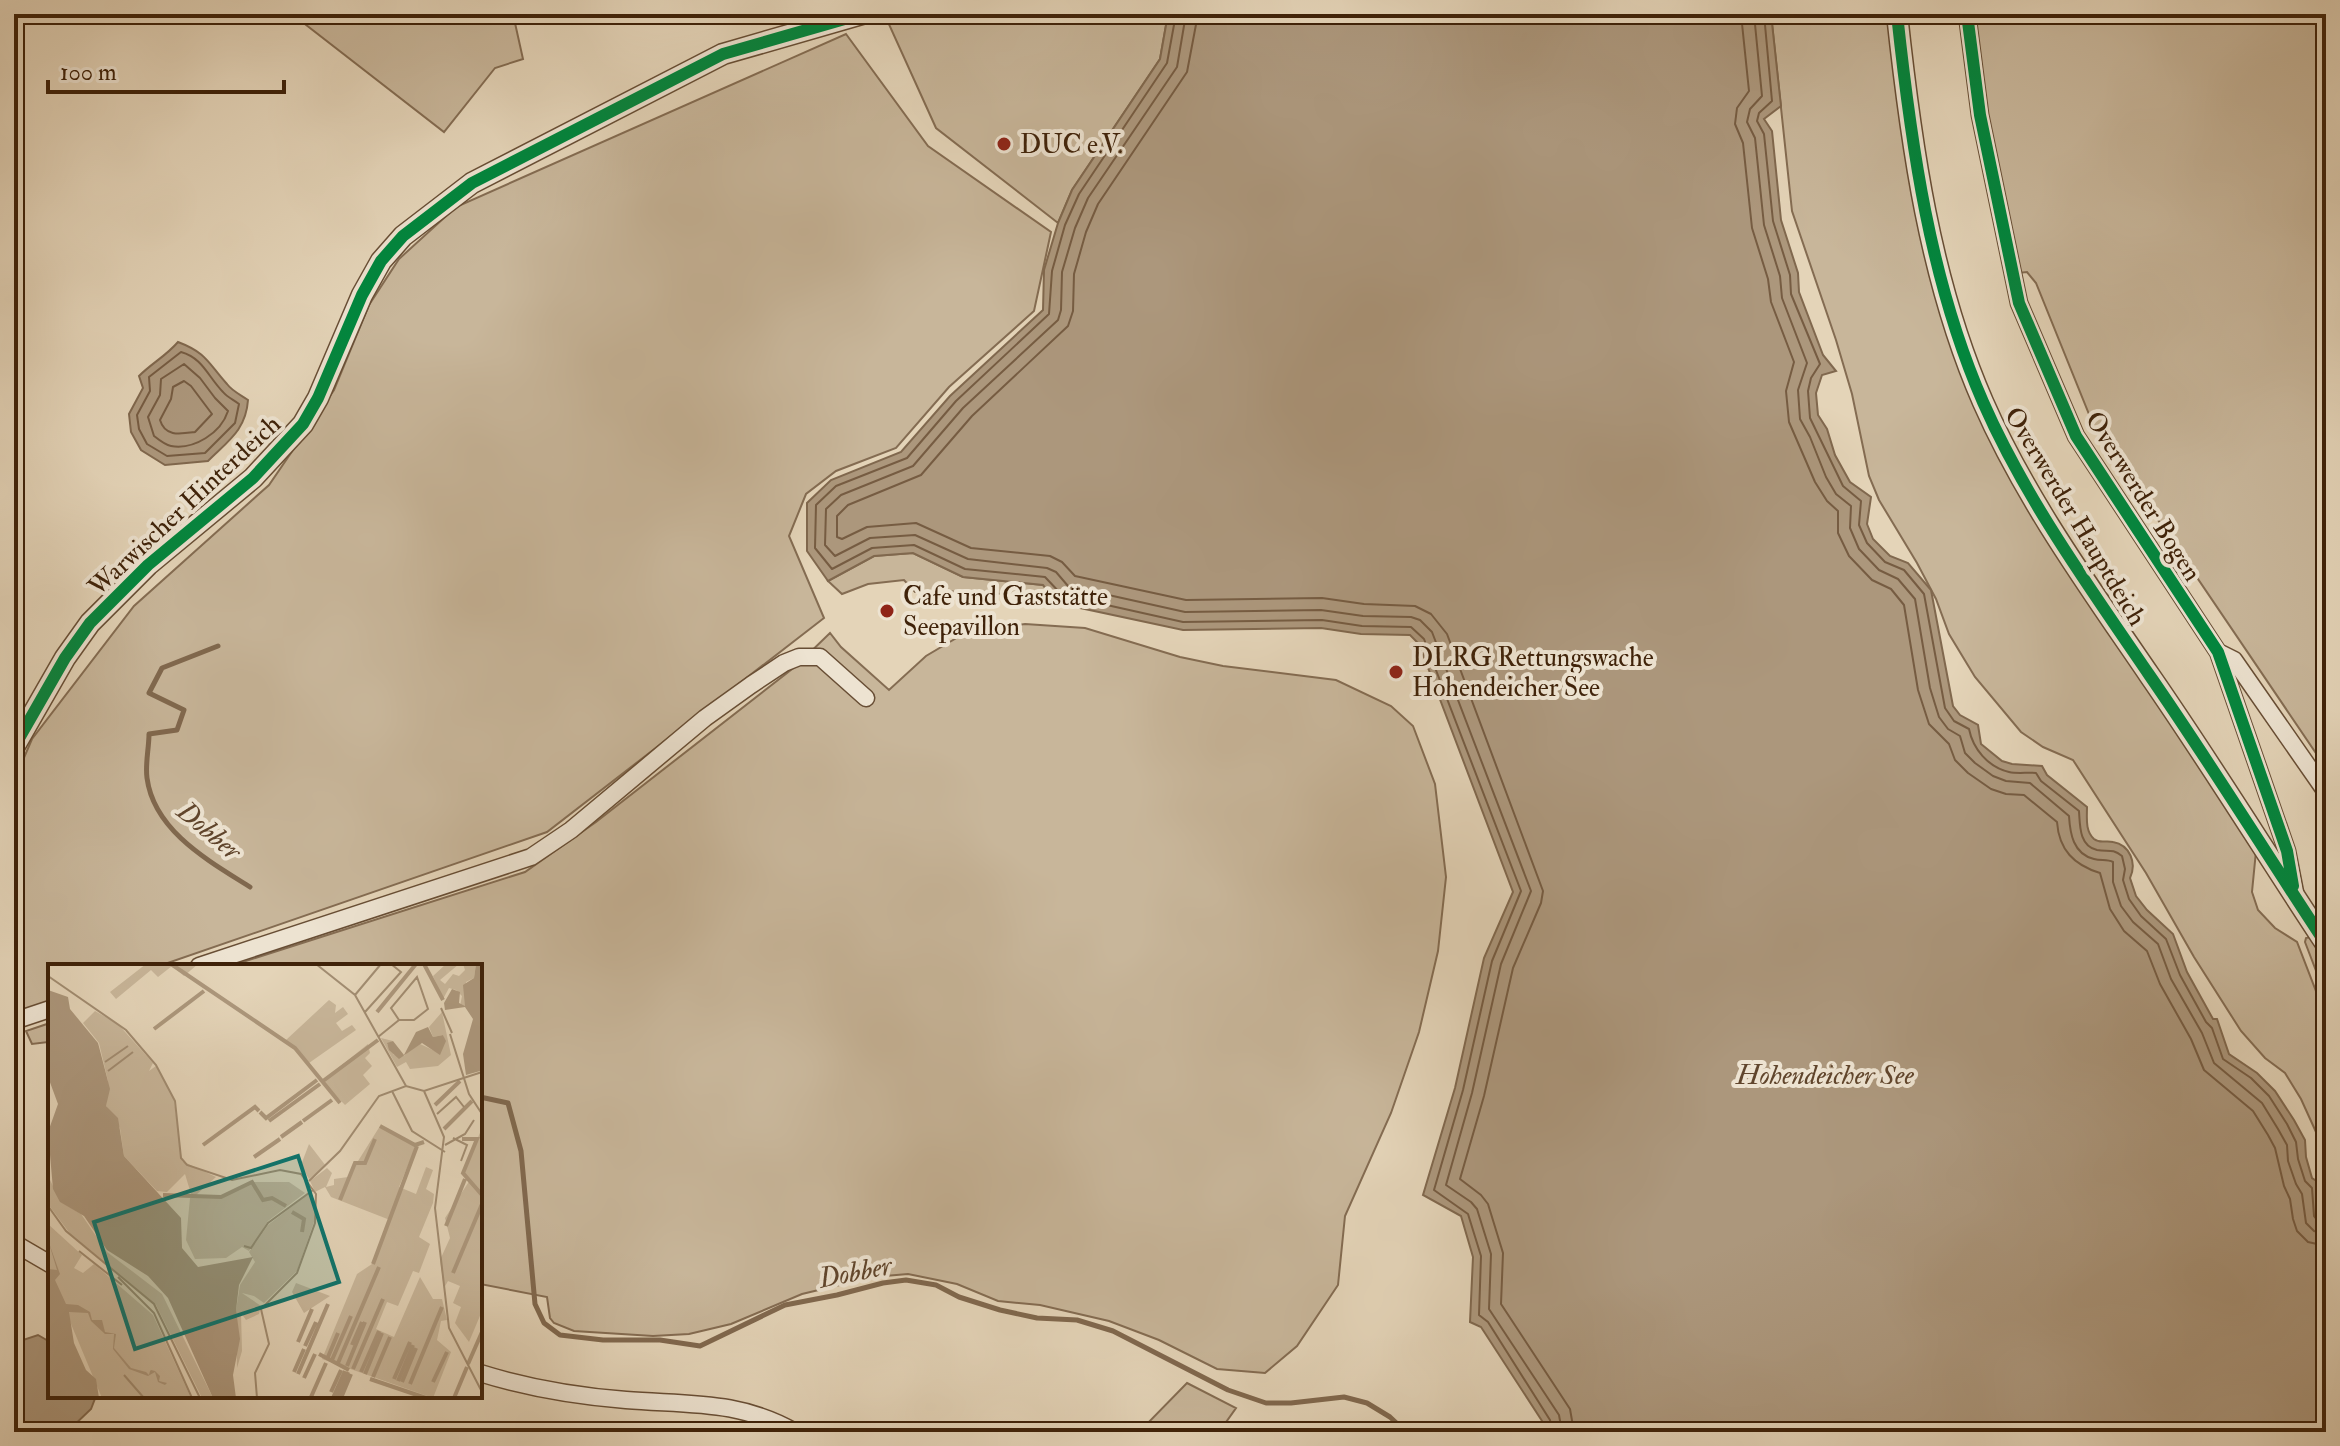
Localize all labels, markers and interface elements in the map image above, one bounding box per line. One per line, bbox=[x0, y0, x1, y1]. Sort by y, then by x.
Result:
scale bar bbox=[48, 44, 284, 94]
text: 100 m bbox=[60, 57, 117, 88]
place label: DUC e.V. bbox=[1020, 129, 1123, 161]
marker: DUC e.V. bbox=[995, 135, 1013, 153]
street label: Overwerder Hauptdeich bbox=[1996, 401, 2153, 632]
street label: Overwerder Bogen bbox=[2078, 406, 2208, 587]
street label: Warwischer Hinterdeich bbox=[81, 408, 288, 604]
place label: Cafe und Gaststätte Seepavillon bbox=[903, 581, 1108, 644]
marker: Cafe und Gaststätte Seepavillon bbox=[878, 602, 896, 620]
place label: DLRG Rettungswache Hohendeicher See bbox=[1412, 642, 1654, 704]
marker: DLRG Rettungswache Hohendeicher See bbox=[1387, 663, 1405, 681]
water label: Dobber bbox=[169, 793, 250, 869]
inset map bbox=[48, 964, 482, 1398]
water label: Hohendeicher See bbox=[1734, 1058, 1914, 1093]
water label: Dobber bbox=[815, 1248, 896, 1297]

